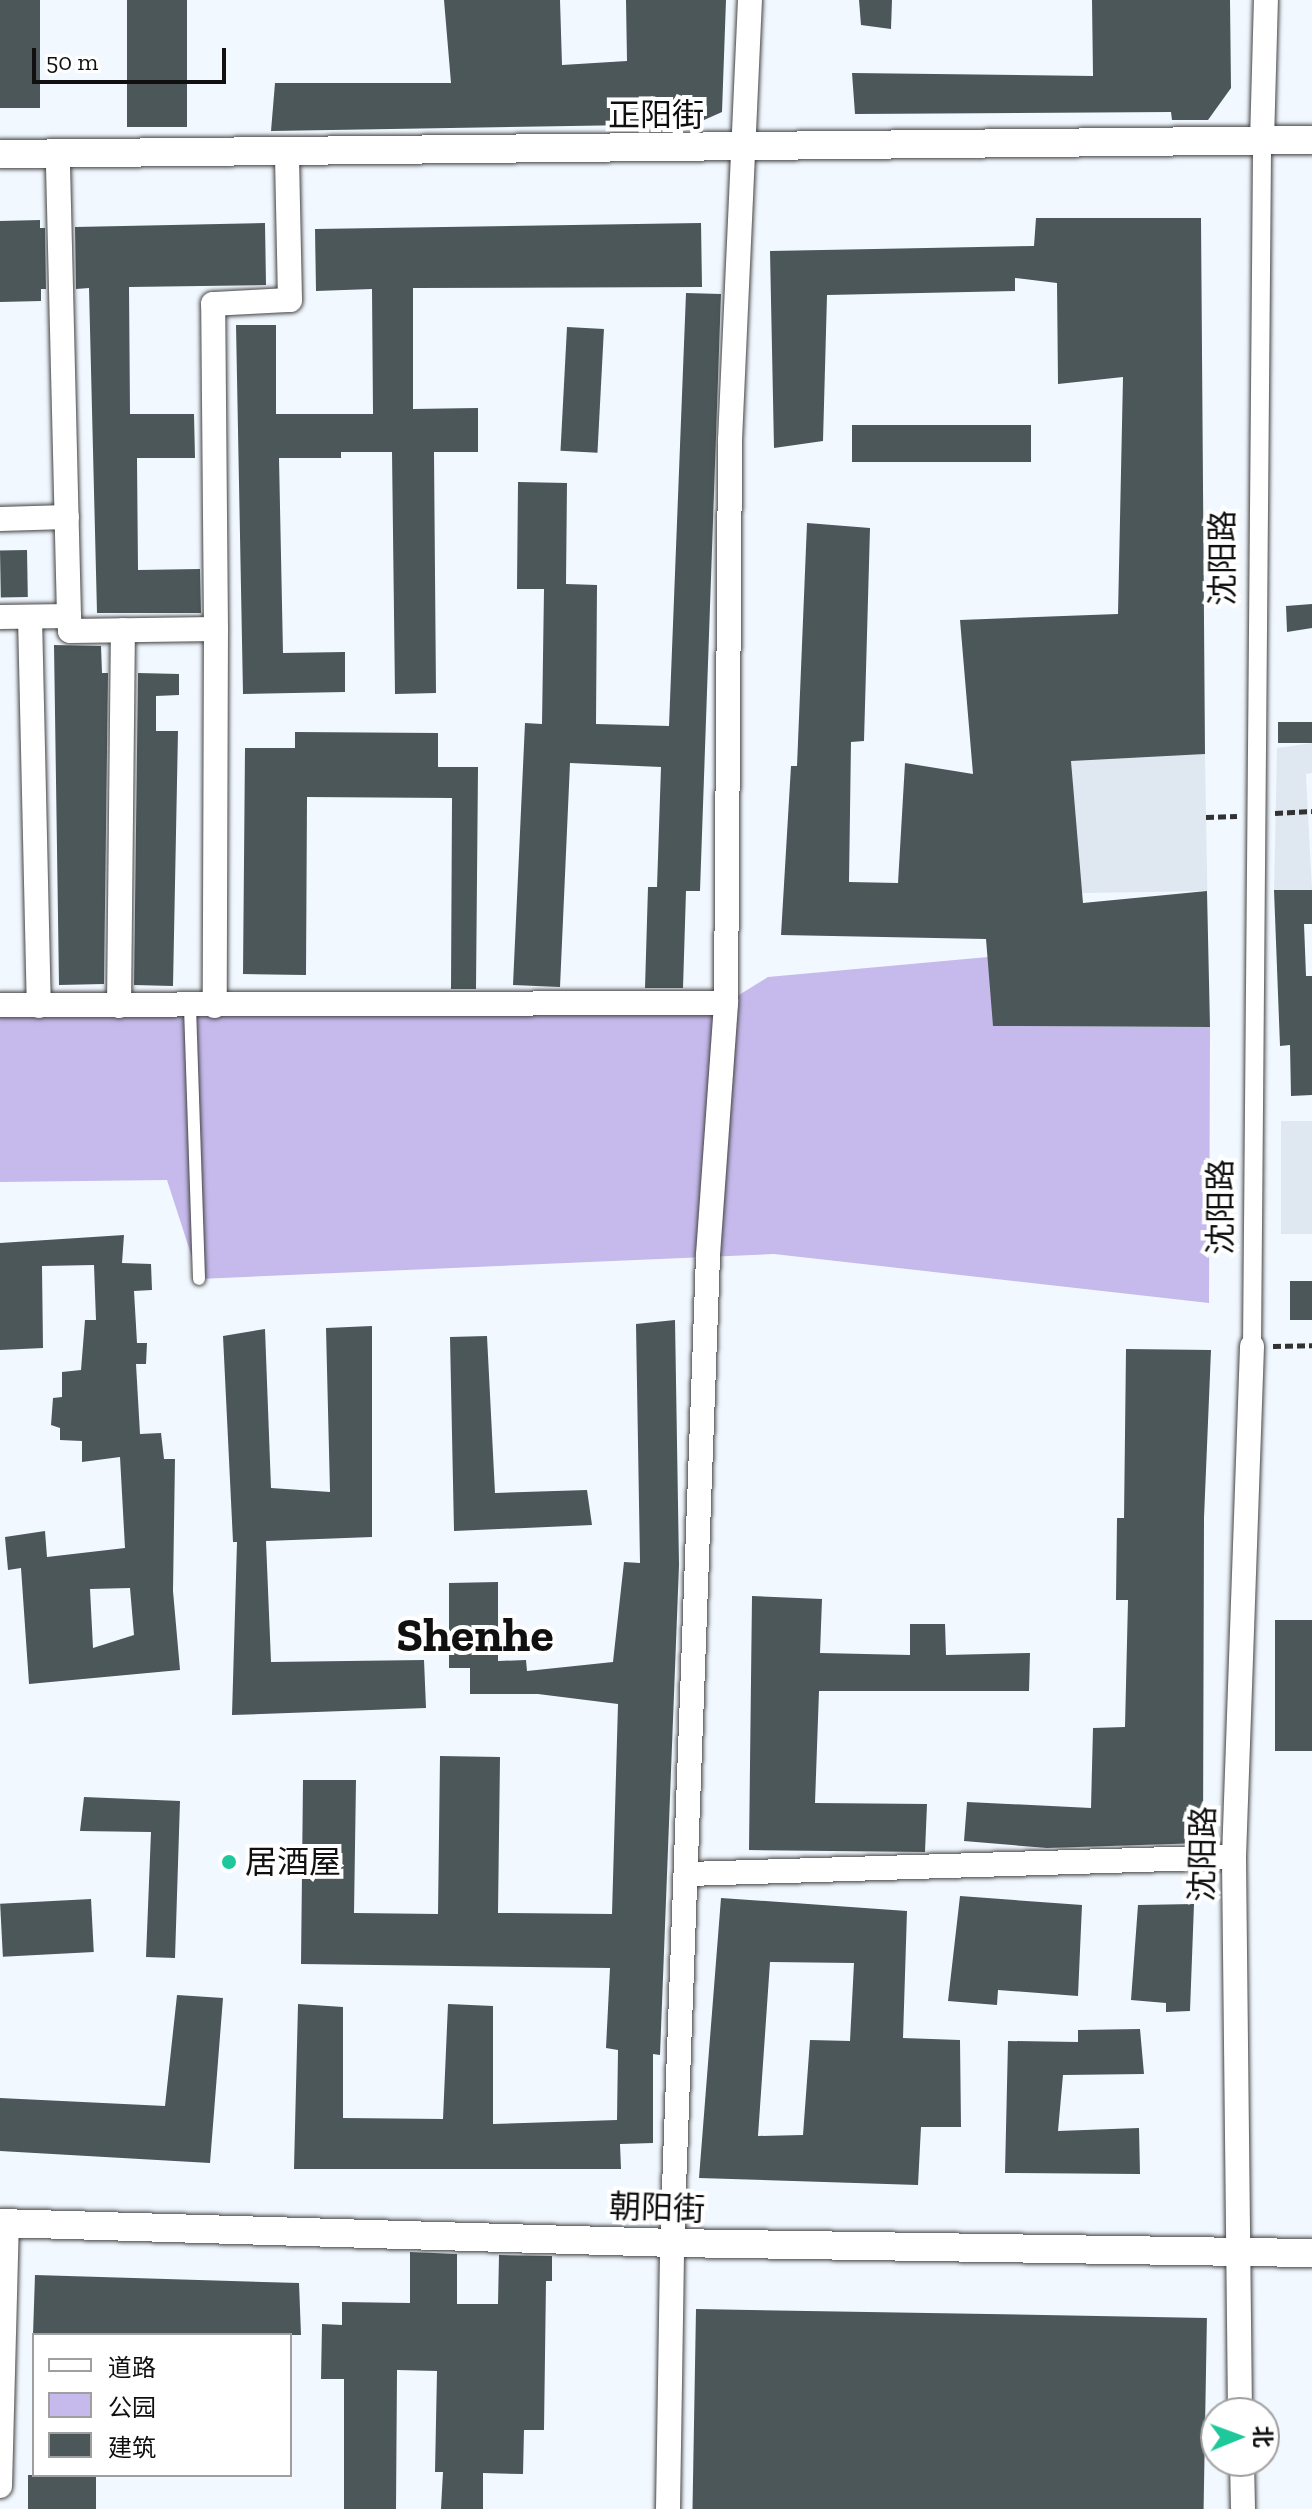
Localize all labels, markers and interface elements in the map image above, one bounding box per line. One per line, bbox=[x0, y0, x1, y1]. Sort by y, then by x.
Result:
scale bar bbox=[36, 32, 230, 82]
text: 50 m bbox=[46, 47, 98, 76]
street label: 正阳街 bbox=[608, 96, 704, 134]
street label: 沈阳路 bbox=[1204, 510, 1242, 606]
street label: 沈阳路 bbox=[1202, 1159, 1240, 1255]
district label: Shenhe bbox=[396, 1606, 554, 1664]
street label: 沈阳路 bbox=[1183, 1806, 1223, 1902]
place label: 居酒屋 bbox=[245, 1843, 341, 1881]
marker: 居酒屋 bbox=[220, 1853, 238, 1871]
street label: 朝阳街 bbox=[608, 2187, 706, 2229]
legend bbox=[32, 2333, 292, 2477]
text: 道路 bbox=[108, 2353, 156, 2382]
text: 公园 bbox=[108, 2393, 156, 2422]
north arrow bbox=[1200, 2397, 1280, 2477]
text: 北 bbox=[1249, 2425, 1276, 2448]
text: 建筑 bbox=[108, 2433, 156, 2462]

